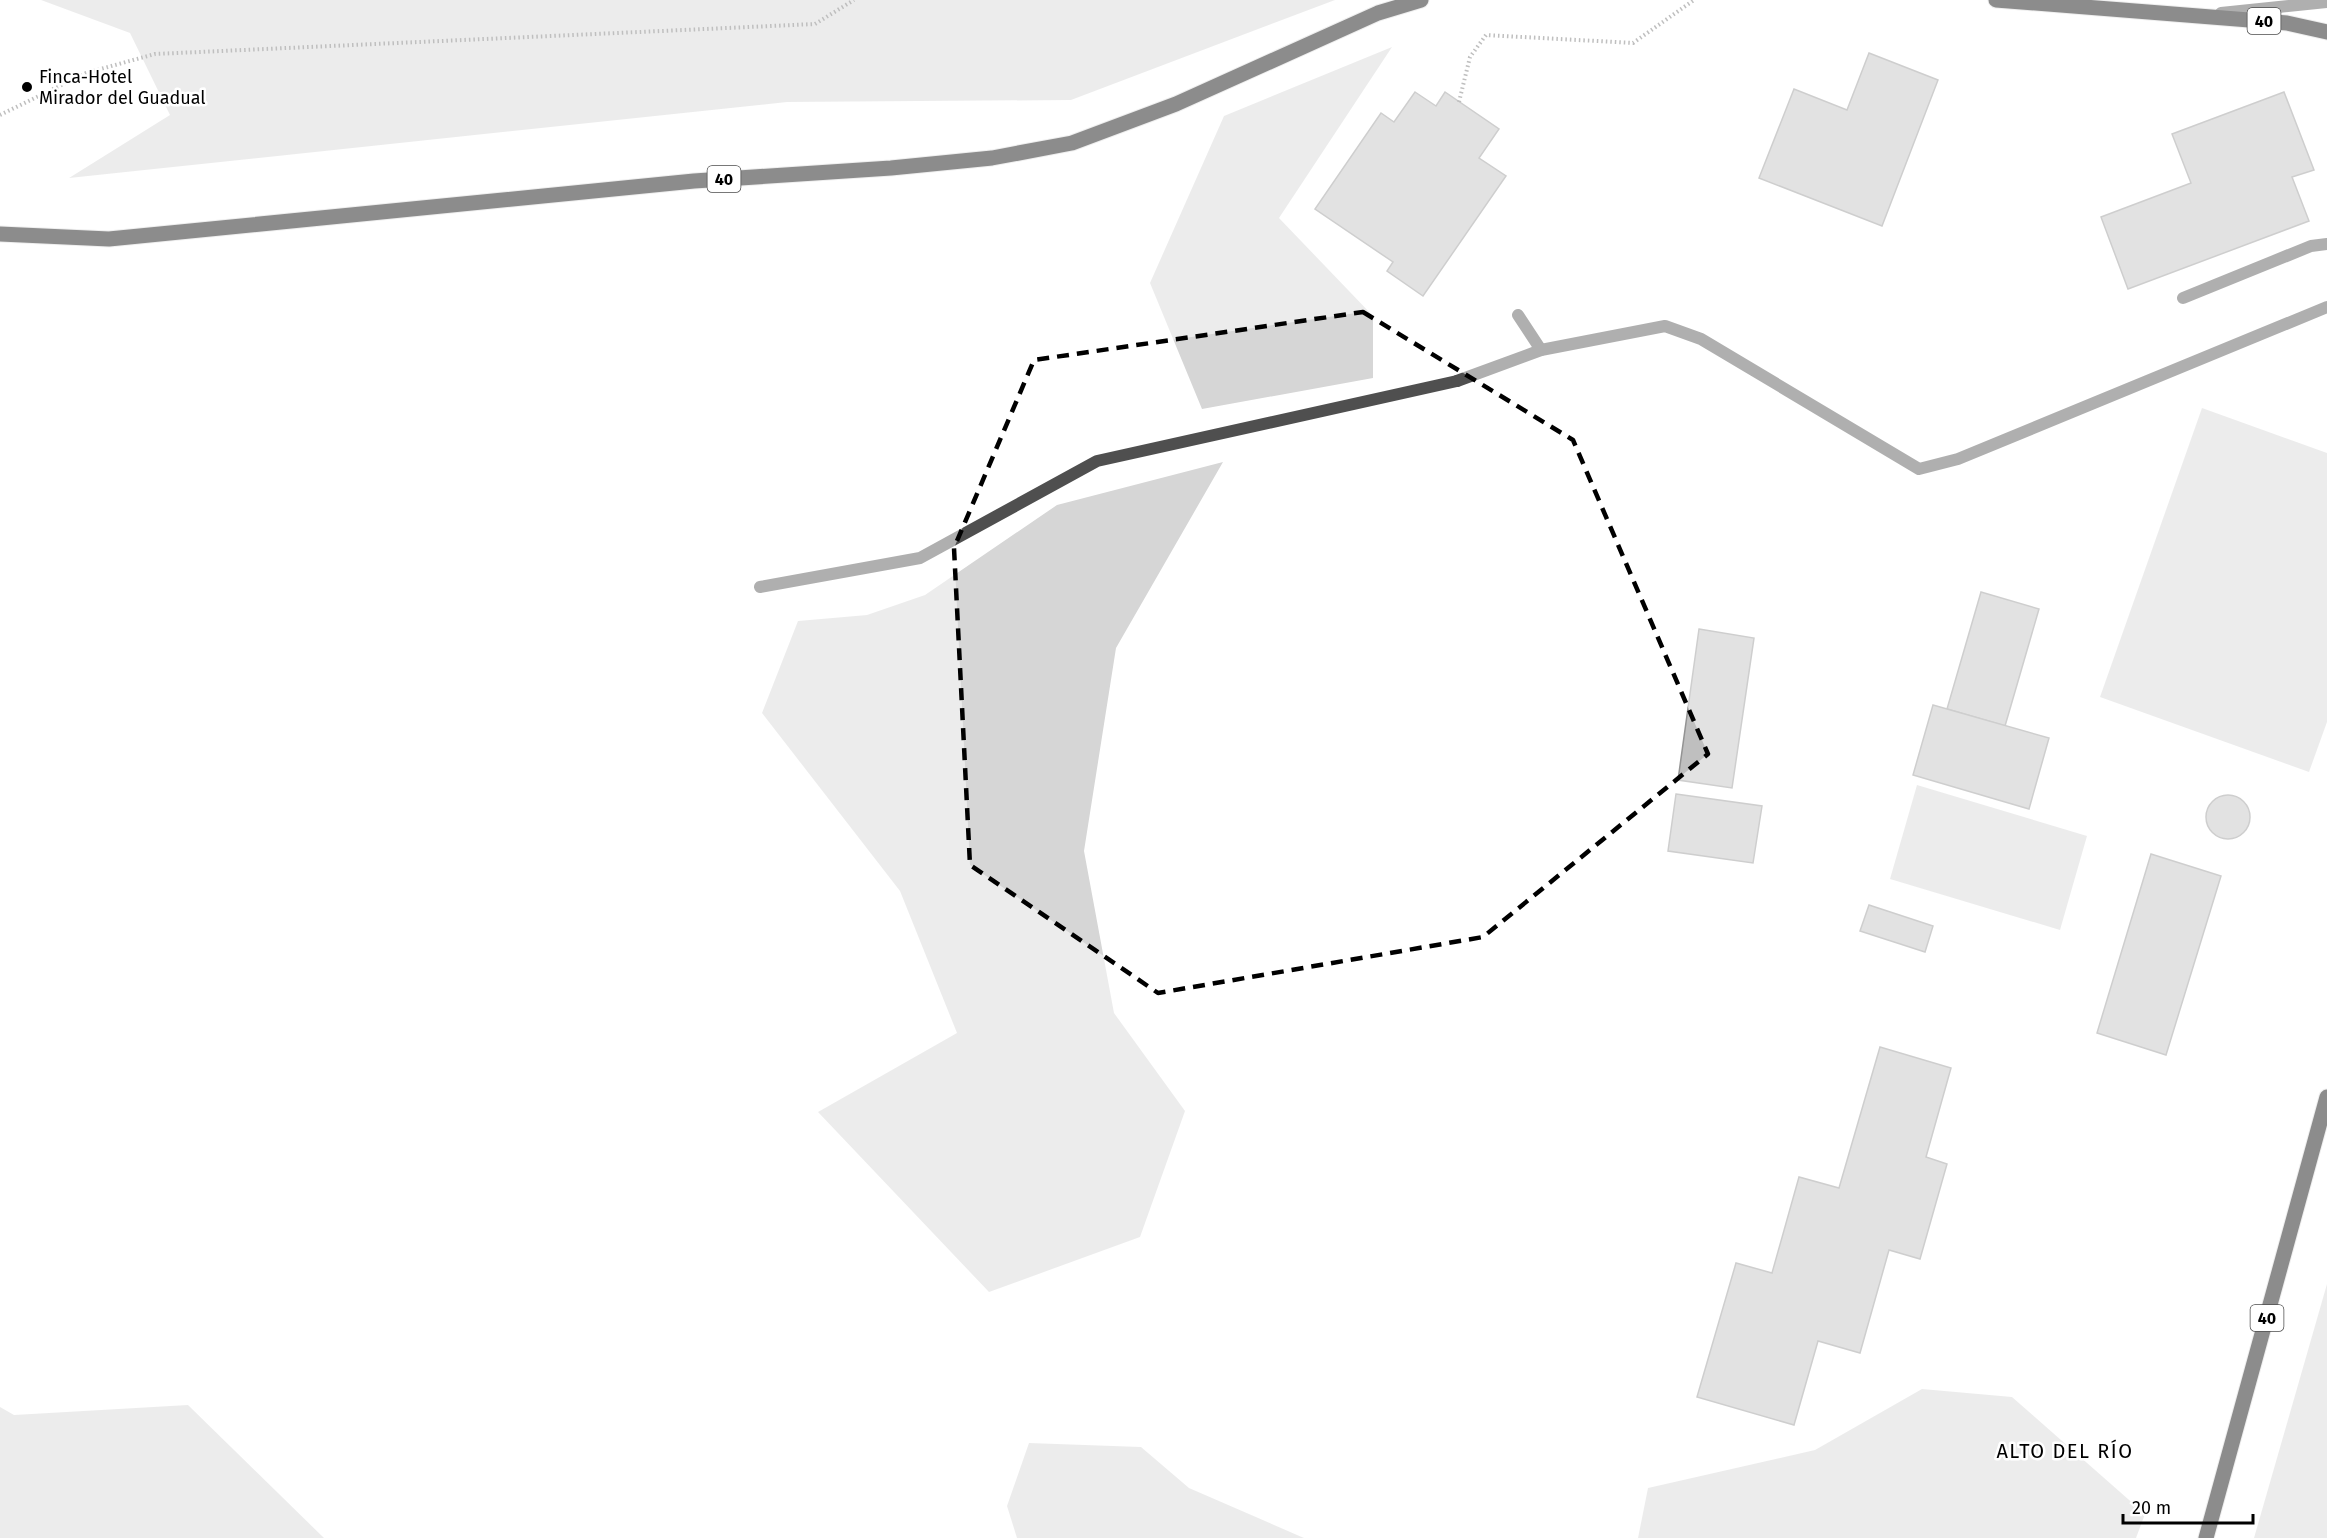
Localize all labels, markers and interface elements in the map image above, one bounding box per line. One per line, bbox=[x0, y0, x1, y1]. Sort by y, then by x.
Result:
road number: 40 bbox=[2248, 8, 2280, 34]
place label: Finca-Hotel Mirador del Guadual bbox=[39, 66, 206, 109]
marker: Finca-Hotel Mirador del Guadual bbox=[20, 80, 34, 94]
road number: 40 bbox=[708, 166, 740, 192]
road number: 40 bbox=[2250, 1305, 2284, 1331]
district label: ALTO DEL RÍO bbox=[1996, 1439, 2134, 1463]
scale bar bbox=[2123, 1487, 2254, 1525]
text: 20 m bbox=[2132, 1497, 2171, 1519]

